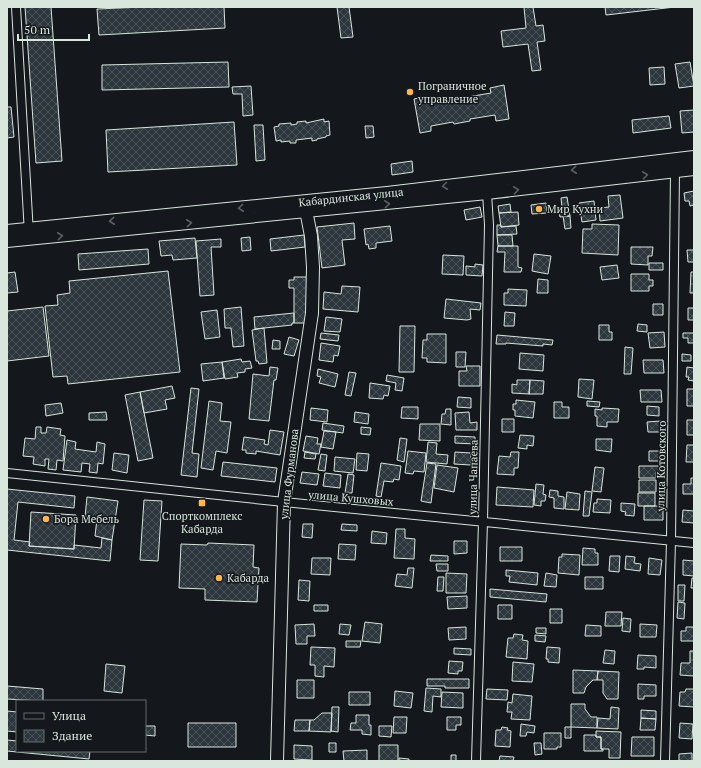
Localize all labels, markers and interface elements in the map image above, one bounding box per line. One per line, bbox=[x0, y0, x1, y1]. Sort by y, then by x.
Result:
scale bar bbox=[18, 16, 89, 42]
text: 50 m bbox=[24, 22, 51, 37]
place label: Пограничное управление bbox=[417, 79, 487, 106]
marker: Пограничное управление bbox=[405, 87, 415, 97]
one-way arrow bbox=[571, 166, 577, 175]
one-way arrow bbox=[642, 170, 648, 179]
one-way arrow bbox=[442, 181, 448, 190]
street label: Кабардинская улица bbox=[298, 184, 405, 209]
one-way arrow bbox=[513, 186, 519, 195]
one-way arrow bbox=[384, 199, 390, 208]
place label: Мир Кухни bbox=[547, 202, 604, 216]
one-way arrow bbox=[238, 203, 244, 212]
marker: Мир Кухни bbox=[534, 204, 544, 214]
one-way arrow bbox=[109, 216, 115, 225]
one-way arrow bbox=[186, 219, 192, 228]
one-way arrow bbox=[57, 232, 63, 241]
street label: улица Котовского bbox=[653, 420, 669, 513]
street label: улица Фурманова bbox=[276, 427, 302, 521]
street label: улица Чапаева bbox=[465, 439, 481, 515]
street label: улица Кушховых bbox=[307, 487, 394, 509]
marker: Спорткомплекс Кабарда bbox=[197, 498, 207, 508]
place label: Спорткомплекс Кабарда bbox=[162, 509, 242, 536]
place label: Бора Мебель bbox=[54, 512, 119, 526]
marker: Бора Мебель bbox=[41, 514, 51, 524]
place label: Кабарда bbox=[227, 571, 269, 585]
marker: Кабарда bbox=[214, 573, 224, 583]
legend bbox=[16, 700, 146, 752]
text: Улица bbox=[52, 708, 86, 723]
text: Здание bbox=[52, 728, 92, 743]

